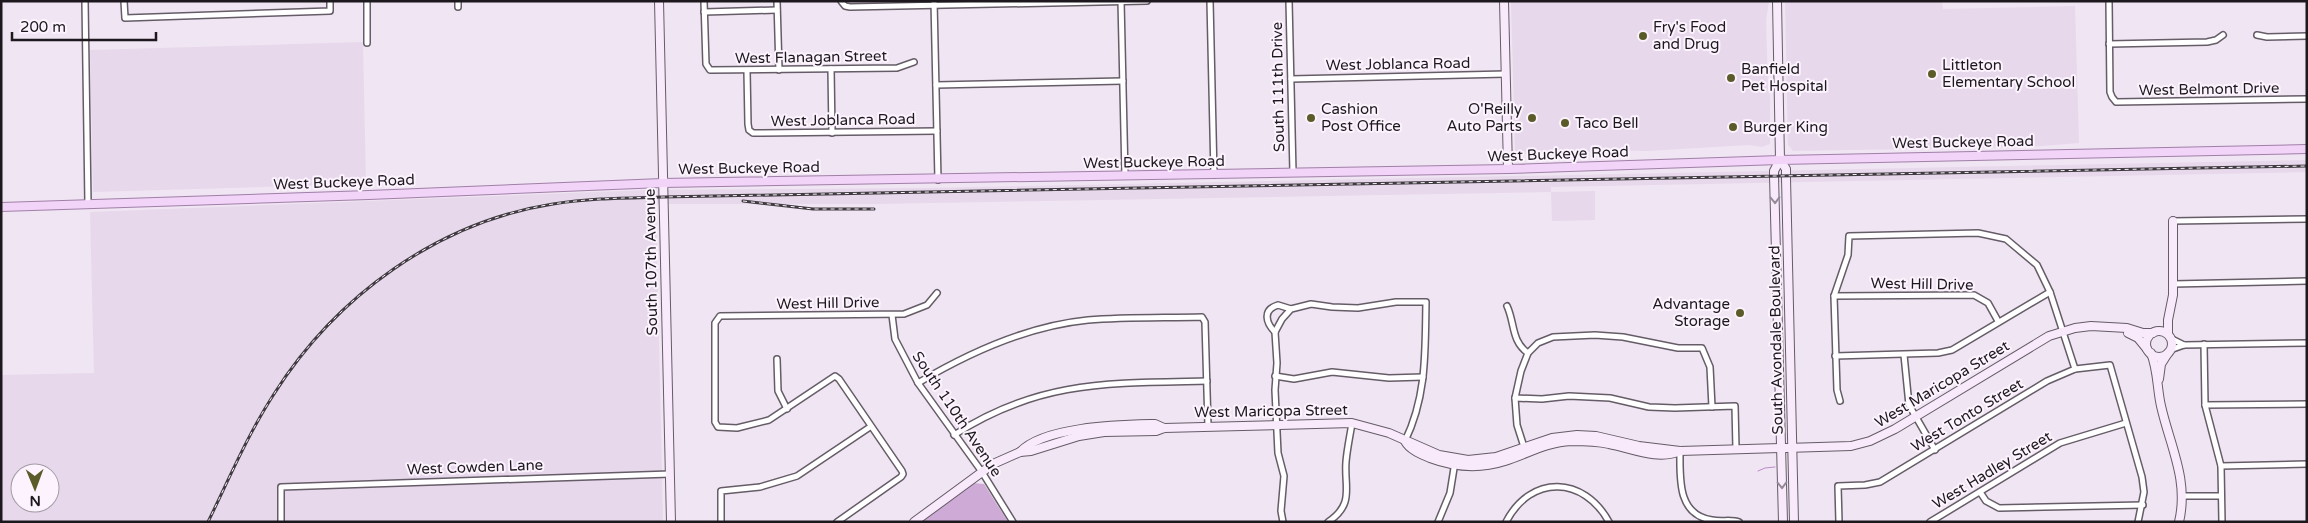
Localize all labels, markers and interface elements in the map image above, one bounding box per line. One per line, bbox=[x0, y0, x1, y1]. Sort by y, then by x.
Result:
scale bar bbox=[12, 10, 156, 42]
text: 200 m bbox=[20, 18, 66, 36]
place label: Fry's Food and Drug bbox=[1653, 18, 1726, 53]
street label: South 111th Drive bbox=[1268, 22, 1288, 152]
marker: Fry's Food and Drug bbox=[1637, 30, 1649, 42]
street label: West Flanagan Street bbox=[735, 47, 888, 67]
street label: West Joblanca Road bbox=[1326, 54, 1470, 74]
place label: Littleton Elementary School bbox=[1942, 56, 2075, 91]
place label: Banfield Pet Hospital bbox=[1741, 60, 1828, 95]
marker: Littleton Elementary School bbox=[1926, 68, 1938, 80]
marker: Banfield Pet Hospital bbox=[1725, 72, 1737, 84]
street label: West Belmont Drive bbox=[2138, 79, 2280, 99]
place label: Cashion Post Office bbox=[1321, 100, 1401, 135]
place label: O'Reilly Auto Parts bbox=[1446, 100, 1522, 135]
street label: West Joblanca Road bbox=[771, 110, 915, 130]
marker: Cashion Post Office bbox=[1305, 112, 1317, 124]
marker: O'Reilly Auto Parts bbox=[1526, 112, 1538, 124]
place label: Taco Bell bbox=[1575, 114, 1639, 132]
marker: Taco Bell bbox=[1559, 117, 1571, 129]
place label: Burger King bbox=[1743, 118, 1828, 136]
marker: Burger King bbox=[1727, 121, 1739, 133]
street label: West Buckeye Road bbox=[1892, 132, 2034, 152]
street label: West Buckeye Road bbox=[1487, 143, 1629, 165]
street label: West Buckeye Road bbox=[1083, 152, 1225, 172]
street label: West Buckeye Road bbox=[678, 158, 820, 178]
street label: West Buckeye Road bbox=[273, 171, 415, 193]
street label: South 107th Avenue bbox=[641, 188, 661, 336]
one-way arrow bbox=[1769, 196, 1780, 204]
street label: South Avondale Boulevard bbox=[1765, 245, 1787, 435]
street label: West Hill Drive bbox=[1870, 274, 1974, 294]
street label: West Hill Drive bbox=[776, 293, 880, 313]
place label: Advantage Storage bbox=[1652, 295, 1730, 330]
marker: Advantage Storage bbox=[1734, 307, 1746, 319]
street label: West Maricopa Street bbox=[1871, 337, 2013, 431]
street label: South 110th Avenue bbox=[908, 348, 1006, 480]
street label: West Tonto Street bbox=[1908, 374, 2027, 456]
street label: West Maricopa Street bbox=[1194, 401, 1348, 421]
street label: West Hadley Street bbox=[1929, 427, 2055, 513]
street label: West Cowden Lane bbox=[407, 456, 543, 478]
north arrow bbox=[10, 463, 60, 513]
one-way arrow bbox=[1777, 481, 1788, 489]
text: N bbox=[29, 492, 41, 509]

